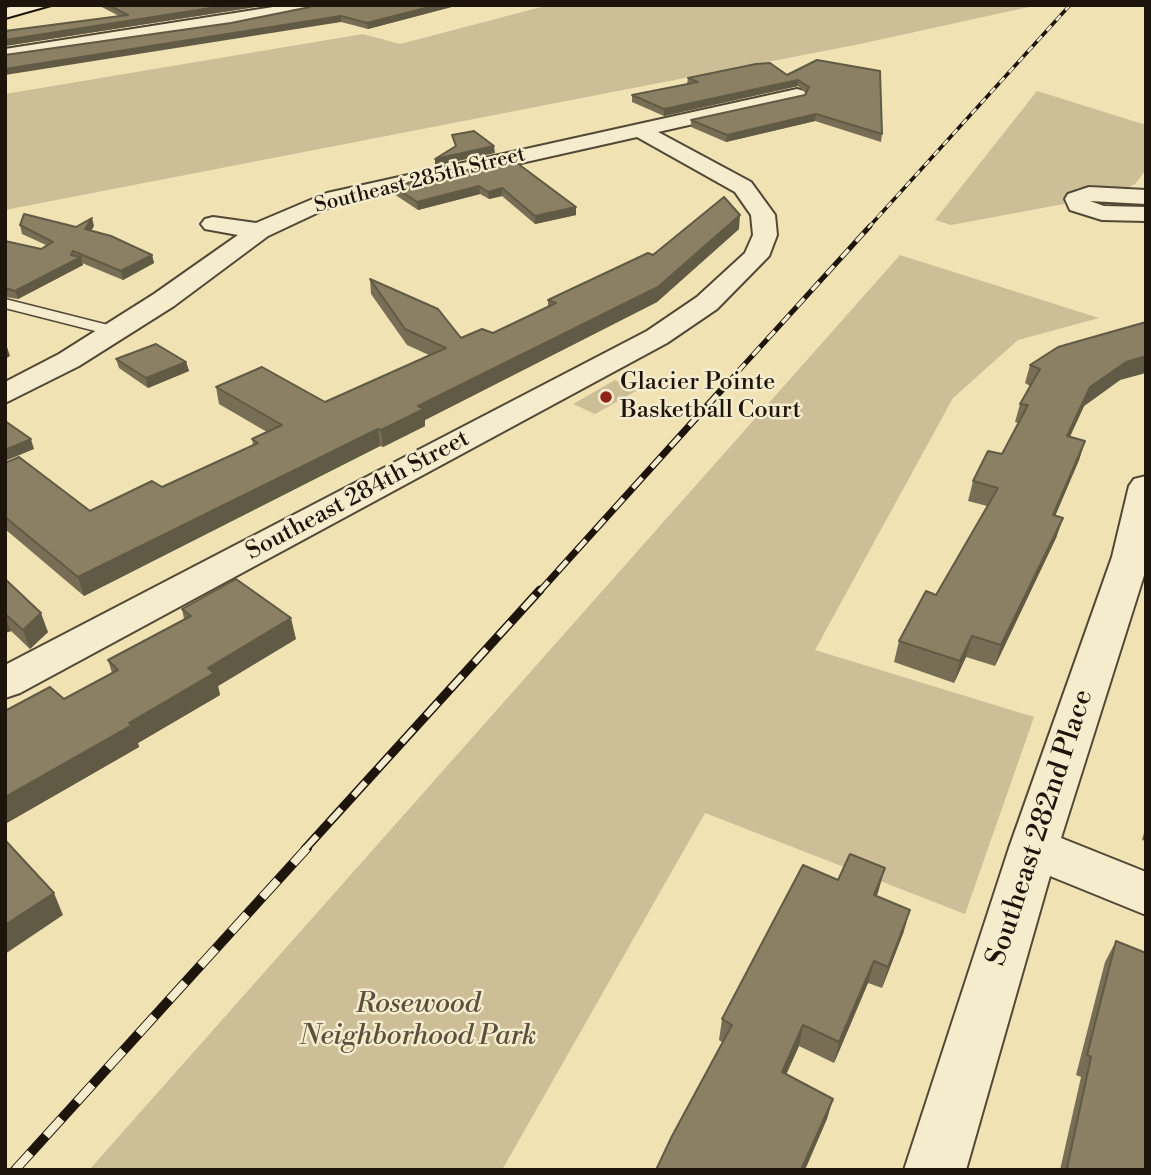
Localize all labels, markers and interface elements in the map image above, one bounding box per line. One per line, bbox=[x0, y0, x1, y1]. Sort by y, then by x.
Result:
street label: Southeast 285th Street bbox=[312, 143, 528, 219]
place label: Glacier Pointe Basketball Court bbox=[620, 369, 801, 425]
marker: Glacier Pointe Basketball Court bbox=[598, 389, 614, 405]
street label: Southeast 284th Street bbox=[241, 425, 475, 567]
street label: Southeast 282nd Place bbox=[980, 686, 1102, 970]
park label: Rosewood Neighborhood Park bbox=[300, 988, 536, 1054]

